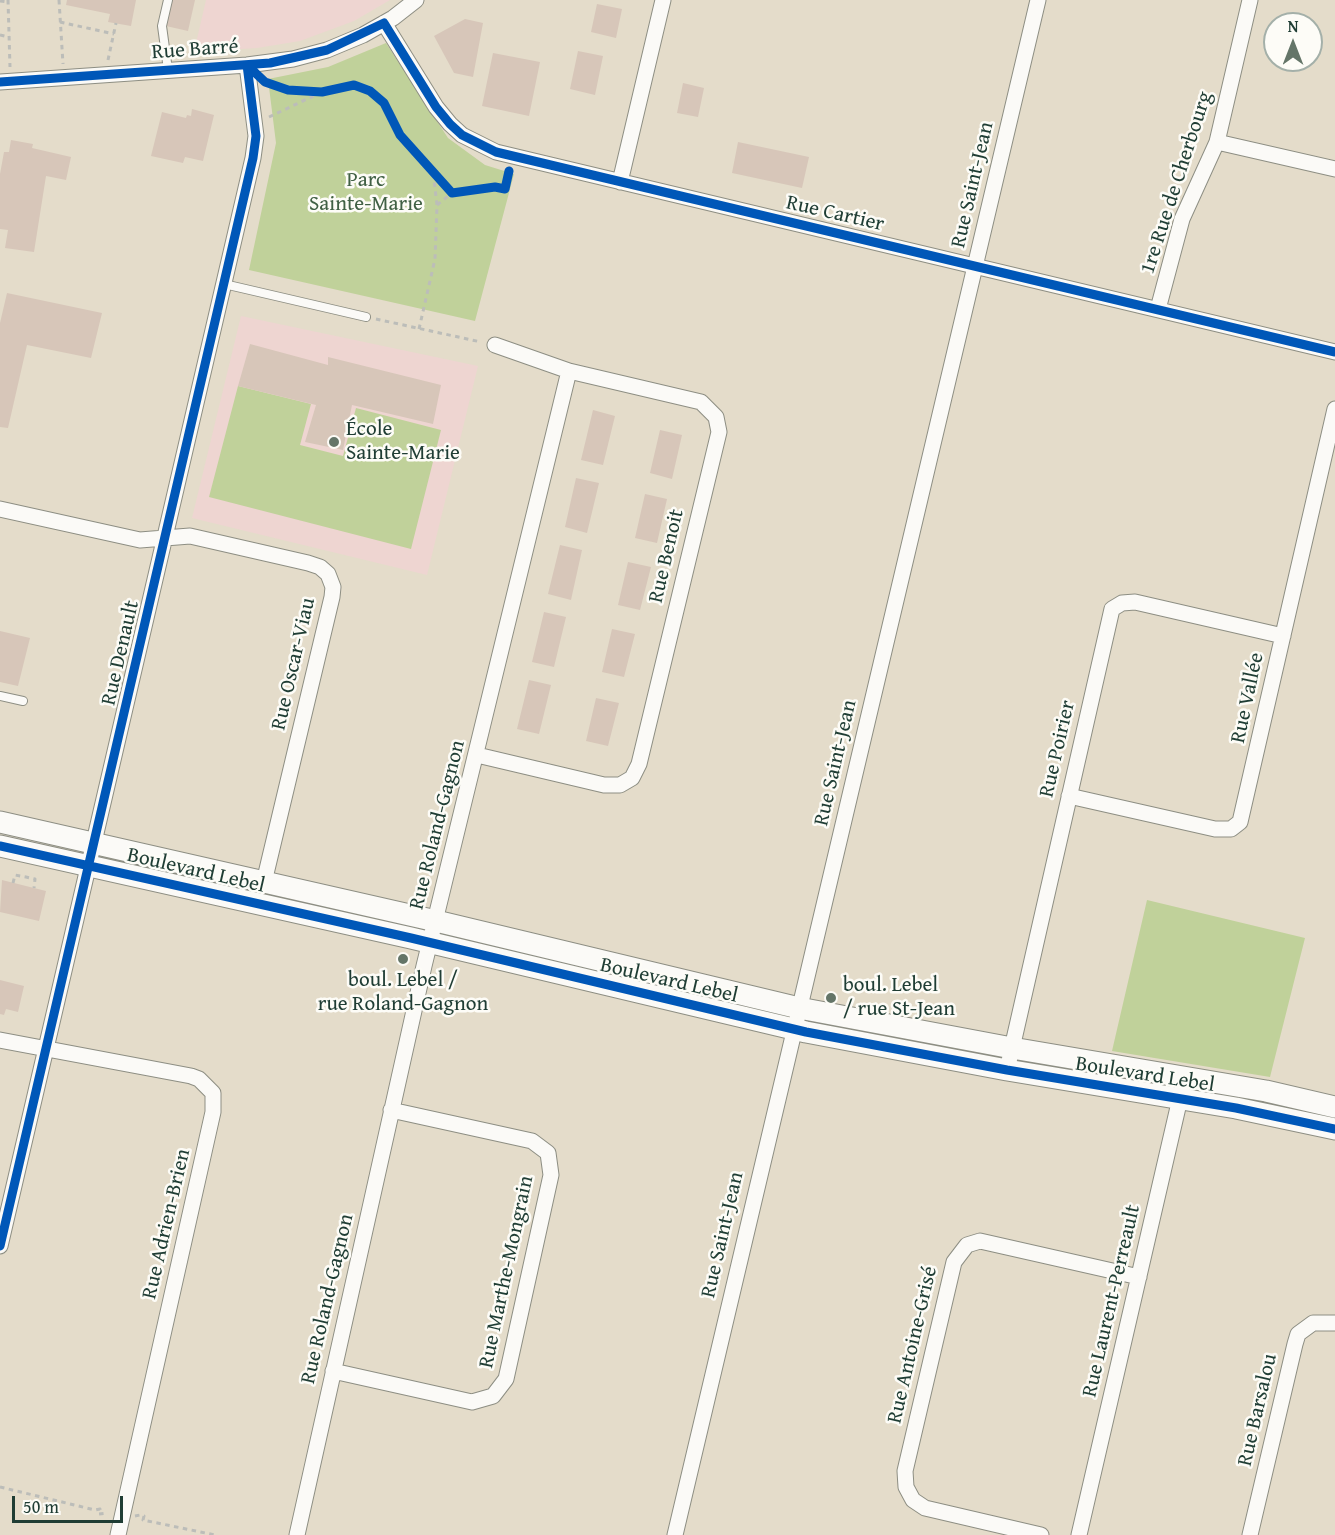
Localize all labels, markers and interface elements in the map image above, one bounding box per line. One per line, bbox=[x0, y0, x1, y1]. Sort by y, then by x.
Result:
north arrow bbox=[1263, 12, 1323, 72]
text: N bbox=[1288, 14, 1298, 38]
street label: Rue Barré bbox=[151, 34, 239, 66]
street label: 1re Rue de Cherbourg bbox=[1136, 89, 1218, 277]
street label: Rue Saint-Jean bbox=[946, 120, 1000, 250]
park label: Parc Sainte-Marie bbox=[309, 168, 423, 218]
street label: Rue Cartier bbox=[784, 191, 886, 237]
place label: École Sainte-Marie bbox=[346, 417, 460, 467]
marker: École Sainte-Marie bbox=[327, 435, 341, 449]
street label: Rue Benoit bbox=[644, 507, 690, 605]
street label: Rue Oscar-Viau bbox=[267, 595, 321, 733]
street label: Rue Denault bbox=[97, 598, 145, 708]
street label: Rue Vallée bbox=[1226, 650, 1270, 746]
street label: Rue Saint-Jean bbox=[809, 698, 863, 828]
street label: Rue Poirier bbox=[1035, 698, 1081, 800]
street label: Rue Roland-Gagnon bbox=[405, 738, 471, 912]
street label: Boulevard Lebel bbox=[125, 843, 267, 899]
marker: boul. Lebel / rue Roland-Gagnon bbox=[396, 952, 410, 966]
street label: Boulevard Lebel bbox=[598, 953, 740, 1009]
place label: boul. Lebel / rue Roland-Gagnon bbox=[318, 968, 488, 1018]
place label: boul. Lebel / rue St-Jean bbox=[843, 973, 955, 1023]
marker: boul. Lebel / rue St-Jean bbox=[824, 991, 838, 1005]
street label: Boulevard Lebel bbox=[1074, 1052, 1216, 1098]
street label: Rue Adrien-Brien bbox=[137, 1146, 197, 1302]
street label: Rue Saint-Jean bbox=[696, 1170, 750, 1300]
street label: Rue Marthe-Mongrain bbox=[474, 1173, 540, 1371]
street label: Rue Laurent-Perreault bbox=[1078, 1202, 1146, 1400]
street label: Rue Roland-Gagnon bbox=[296, 1211, 360, 1387]
street label: Rue Antoine-Grisé bbox=[883, 1264, 943, 1426]
street label: Rue Barsalou bbox=[1233, 1351, 1283, 1469]
scale bar bbox=[15, 1484, 126, 1522]
text: 50 m bbox=[23, 1493, 59, 1520]

